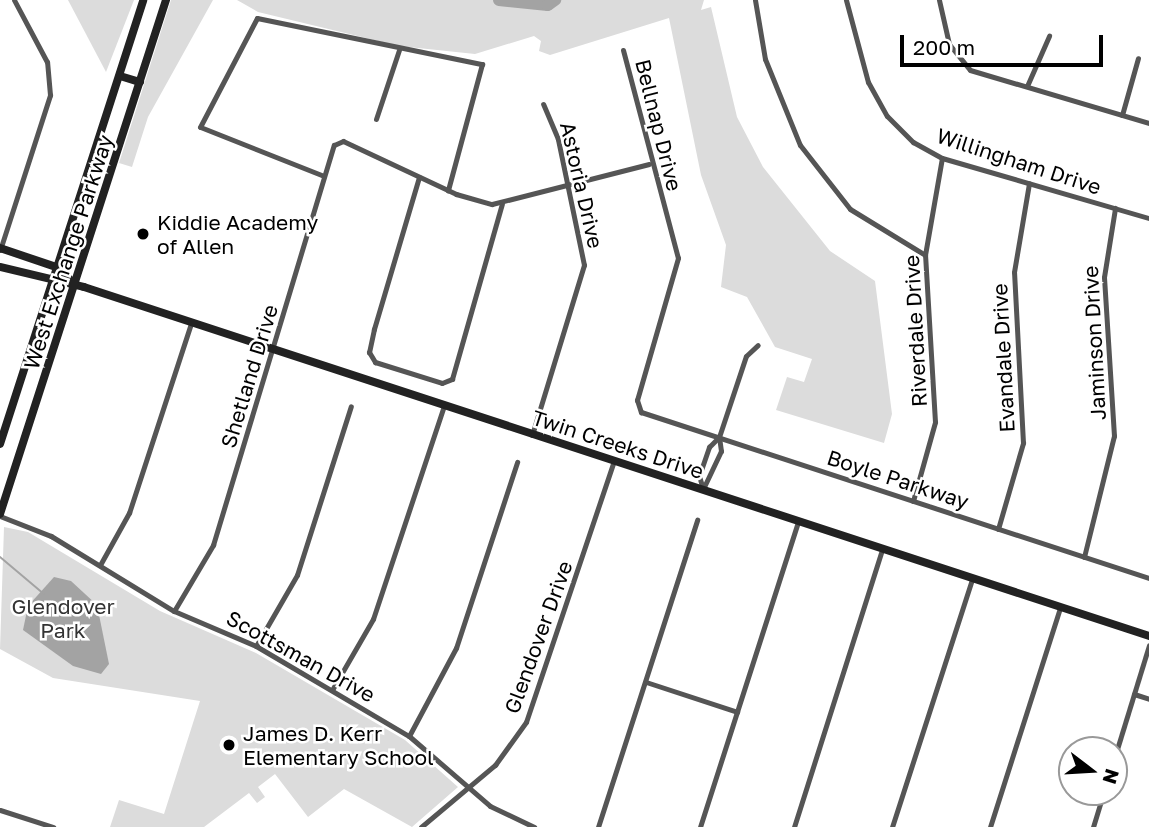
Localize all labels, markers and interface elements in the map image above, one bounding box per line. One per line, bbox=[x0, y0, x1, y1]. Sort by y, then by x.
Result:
scale bar bbox=[904, 21, 1107, 65]
text: 200 m bbox=[913, 34, 975, 60]
street label: Bellnap Drive bbox=[630, 57, 688, 193]
street label: Astoria Drive bbox=[555, 119, 609, 251]
street label: Willingham Drive bbox=[934, 123, 1104, 199]
street label: West Exchange Parkway bbox=[18, 132, 118, 372]
place label: Kiddie Academy of Allen bbox=[157, 209, 318, 259]
marker: Kiddie Academy of Allen bbox=[135, 226, 151, 242]
street label: Riverdale Drive bbox=[898, 254, 932, 408]
street label: Jaminson Drive bbox=[1077, 265, 1111, 421]
street label: Evandale Drive bbox=[987, 283, 1019, 433]
street label: Shetland Drive bbox=[215, 301, 283, 451]
street label: Twin Creeks Drive bbox=[529, 404, 707, 484]
street label: Boyle Parkway bbox=[824, 444, 972, 514]
street label: Glendover Drive bbox=[499, 557, 577, 717]
park label: Glendover Park bbox=[11, 593, 115, 643]
street label: Scottsman Drive bbox=[222, 605, 380, 707]
place label: James D. Kerr Elementary School bbox=[243, 720, 434, 770]
north arrow bbox=[1058, 736, 1128, 806]
marker: James D. Kerr Elementary School bbox=[221, 737, 237, 753]
text: N bbox=[1099, 766, 1125, 787]

